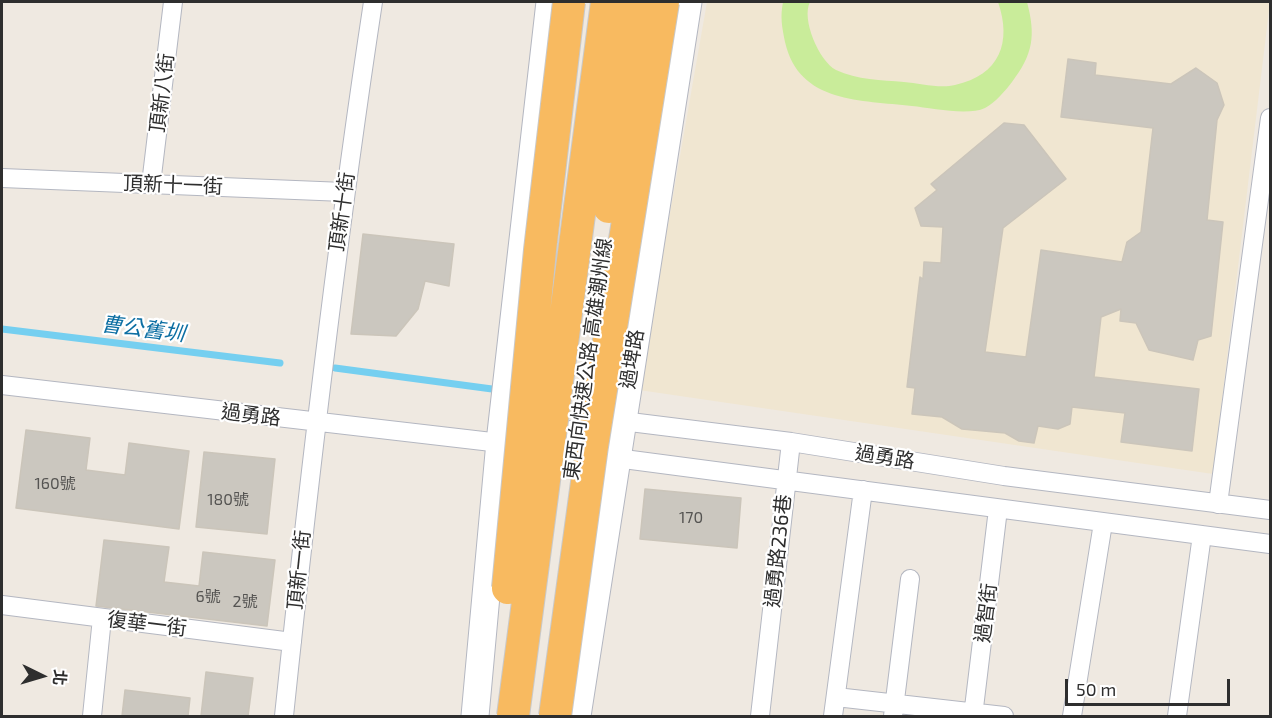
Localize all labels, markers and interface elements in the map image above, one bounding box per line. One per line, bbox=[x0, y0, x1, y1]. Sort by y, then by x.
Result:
street label: 頂新八街 bbox=[145, 52, 179, 134]
street label: 頂新十一街 bbox=[123, 171, 223, 199]
street label: 頂新十街 bbox=[325, 171, 359, 253]
street label: 東西向快速公路 高雄潮州線 bbox=[559, 236, 617, 482]
water label: 曹公舊圳 bbox=[100, 311, 186, 347]
street label: 過埤路 bbox=[615, 327, 649, 391]
street label: 過勇路 bbox=[220, 399, 282, 431]
street label: 過勇路 bbox=[853, 440, 917, 474]
house number: 160號 bbox=[34, 474, 76, 494]
house number: 180號 bbox=[207, 490, 249, 510]
street label: 過勇路236巷 bbox=[760, 493, 796, 609]
house number: 170 bbox=[679, 508, 703, 528]
street label: 頂新一街 bbox=[283, 529, 315, 611]
street label: 過智街 bbox=[970, 582, 1002, 644]
house number: 6號 bbox=[195, 587, 221, 607]
house number: 2號 bbox=[233, 592, 257, 612]
street label: 復華一街 bbox=[106, 607, 188, 641]
north arrow bbox=[12, 646, 72, 706]
scale bar bbox=[1068, 667, 1233, 705]
text: 北 bbox=[50, 669, 71, 686]
text: 50 m bbox=[1076, 678, 1116, 700]

